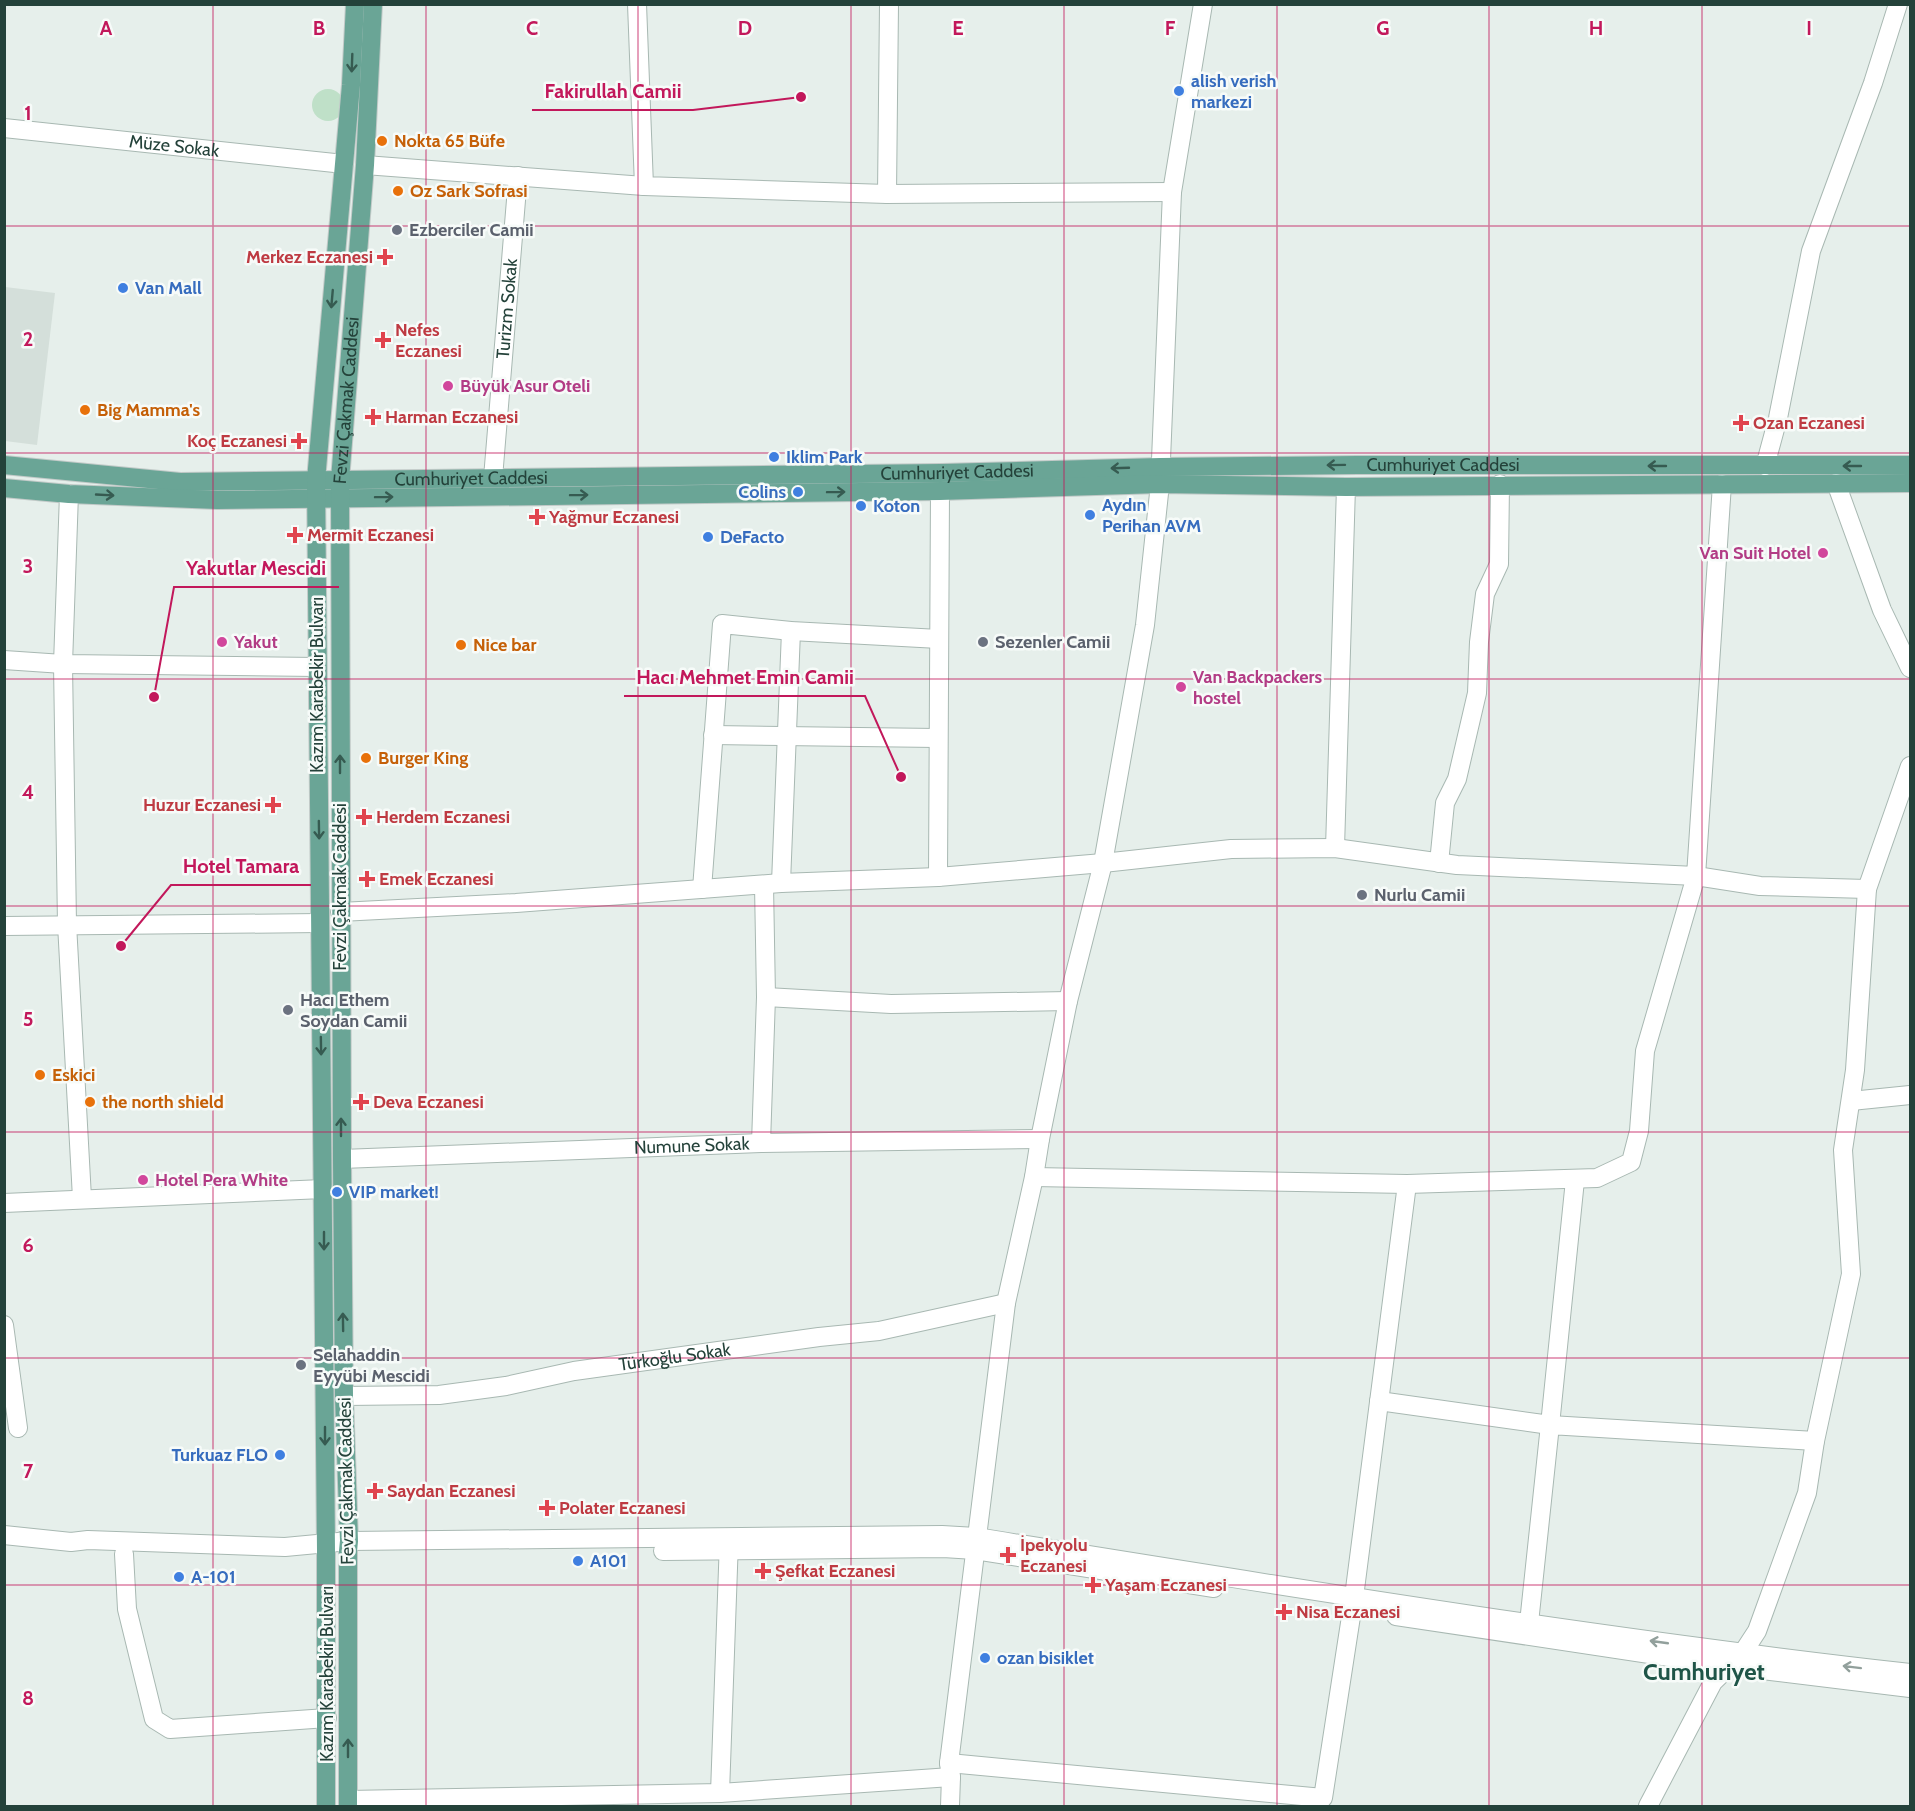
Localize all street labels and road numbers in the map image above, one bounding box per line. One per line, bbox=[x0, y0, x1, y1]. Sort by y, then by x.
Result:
street label: Müze Sokak bbox=[128, 130, 221, 162]
street label: Turizm Sokak bbox=[492, 257, 522, 360]
street label: Fevzi Çakmak Caddesi bbox=[329, 316, 364, 485]
street label: Cumhuriyet Caddesi bbox=[1366, 454, 1520, 476]
street label: Cumhuriyet Caddesi bbox=[880, 459, 1034, 485]
street label: Cumhuriyet Caddesi bbox=[394, 467, 548, 490]
street label: Kazım Karabekir Bulvarı bbox=[306, 597, 328, 773]
street label: Fevzi Çakmak Caddesi bbox=[329, 803, 351, 971]
street label: Numune Sokak bbox=[634, 1132, 751, 1159]
street label: Türkoğlu Sokak bbox=[618, 1338, 733, 1376]
street label: Fevzi Çakmak Caddesi bbox=[334, 1397, 358, 1565]
street label: Kazım Karabekir Bulvarı bbox=[316, 1586, 338, 1762]

